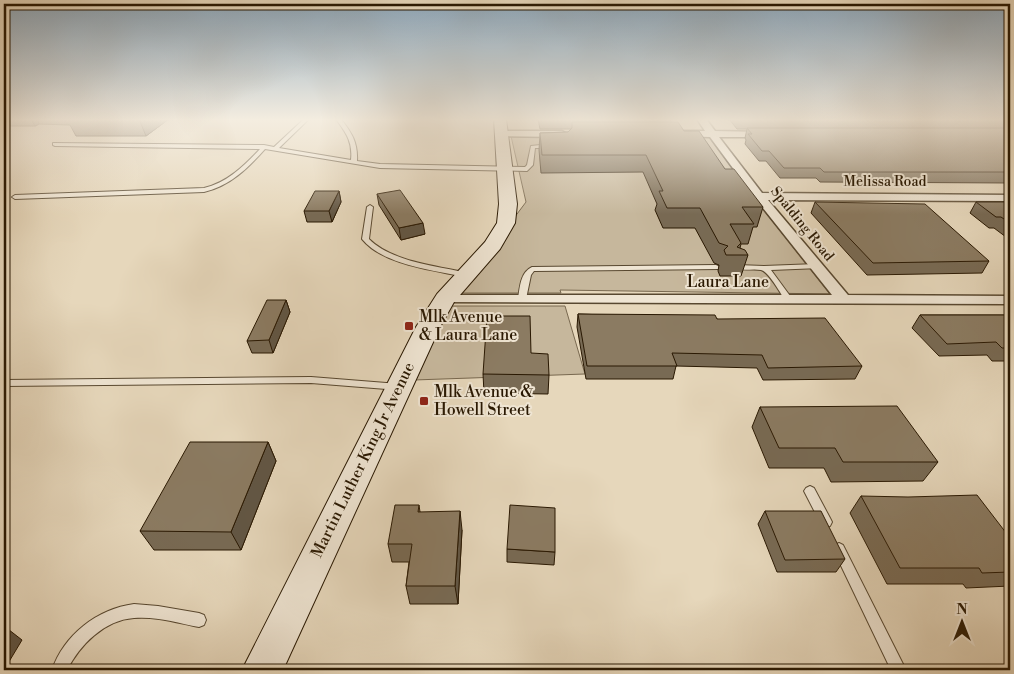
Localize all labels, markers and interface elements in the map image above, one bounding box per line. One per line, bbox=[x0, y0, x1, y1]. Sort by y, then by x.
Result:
street label: Melissa Road bbox=[844, 173, 926, 191]
street label: Spalding Road bbox=[766, 183, 838, 265]
street label: Laura Lane bbox=[687, 272, 769, 292]
place label: Mlk Avenue & Laura Lane bbox=[419, 307, 517, 345]
marker: Mlk Avenue & Laura Lane bbox=[403, 320, 415, 332]
street label: Martin Luther King Jr Avenue bbox=[307, 359, 419, 561]
place label: Mlk Avenue & Howell Street bbox=[434, 382, 534, 420]
marker: Mlk Avenue & Howell Street bbox=[418, 395, 430, 407]
north arrow bbox=[936, 596, 986, 646]
text: N bbox=[956, 601, 968, 619]

